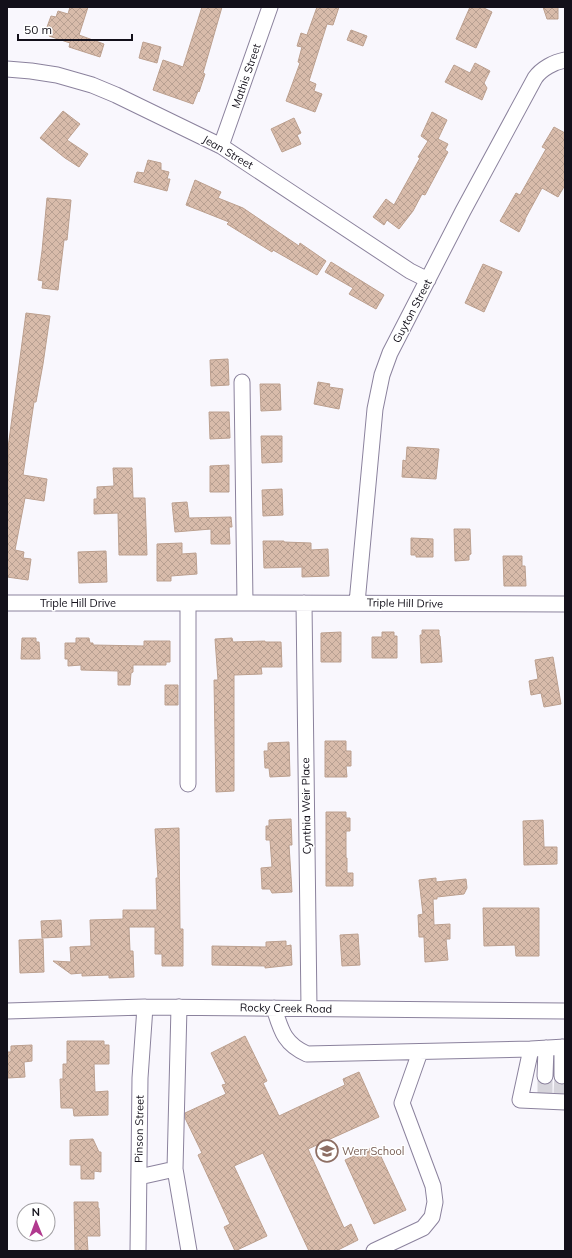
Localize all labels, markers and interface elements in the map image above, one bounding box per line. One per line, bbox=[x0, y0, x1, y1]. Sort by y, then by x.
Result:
scale bar bbox=[18, 16, 132, 42]
text: 50 m bbox=[24, 22, 52, 37]
street label: Mathis Street bbox=[228, 42, 264, 110]
street label: Jean Street bbox=[200, 132, 256, 172]
street label: Guyton Street bbox=[389, 277, 435, 345]
street label: Triple Hill Drive bbox=[367, 595, 443, 611]
street label: Triple Hill Drive bbox=[40, 596, 116, 610]
street label: Cynthia Weir Place bbox=[298, 758, 314, 854]
street label: Rocky Creek Road bbox=[240, 1000, 332, 1016]
street label: Pinson Street bbox=[131, 1095, 147, 1163]
school or university icon: Werr School bbox=[314, 1138, 340, 1164]
place label: Werr School bbox=[342, 1144, 404, 1158]
north arrow bbox=[16, 1202, 56, 1242]
text: N bbox=[32, 1205, 40, 1219]

